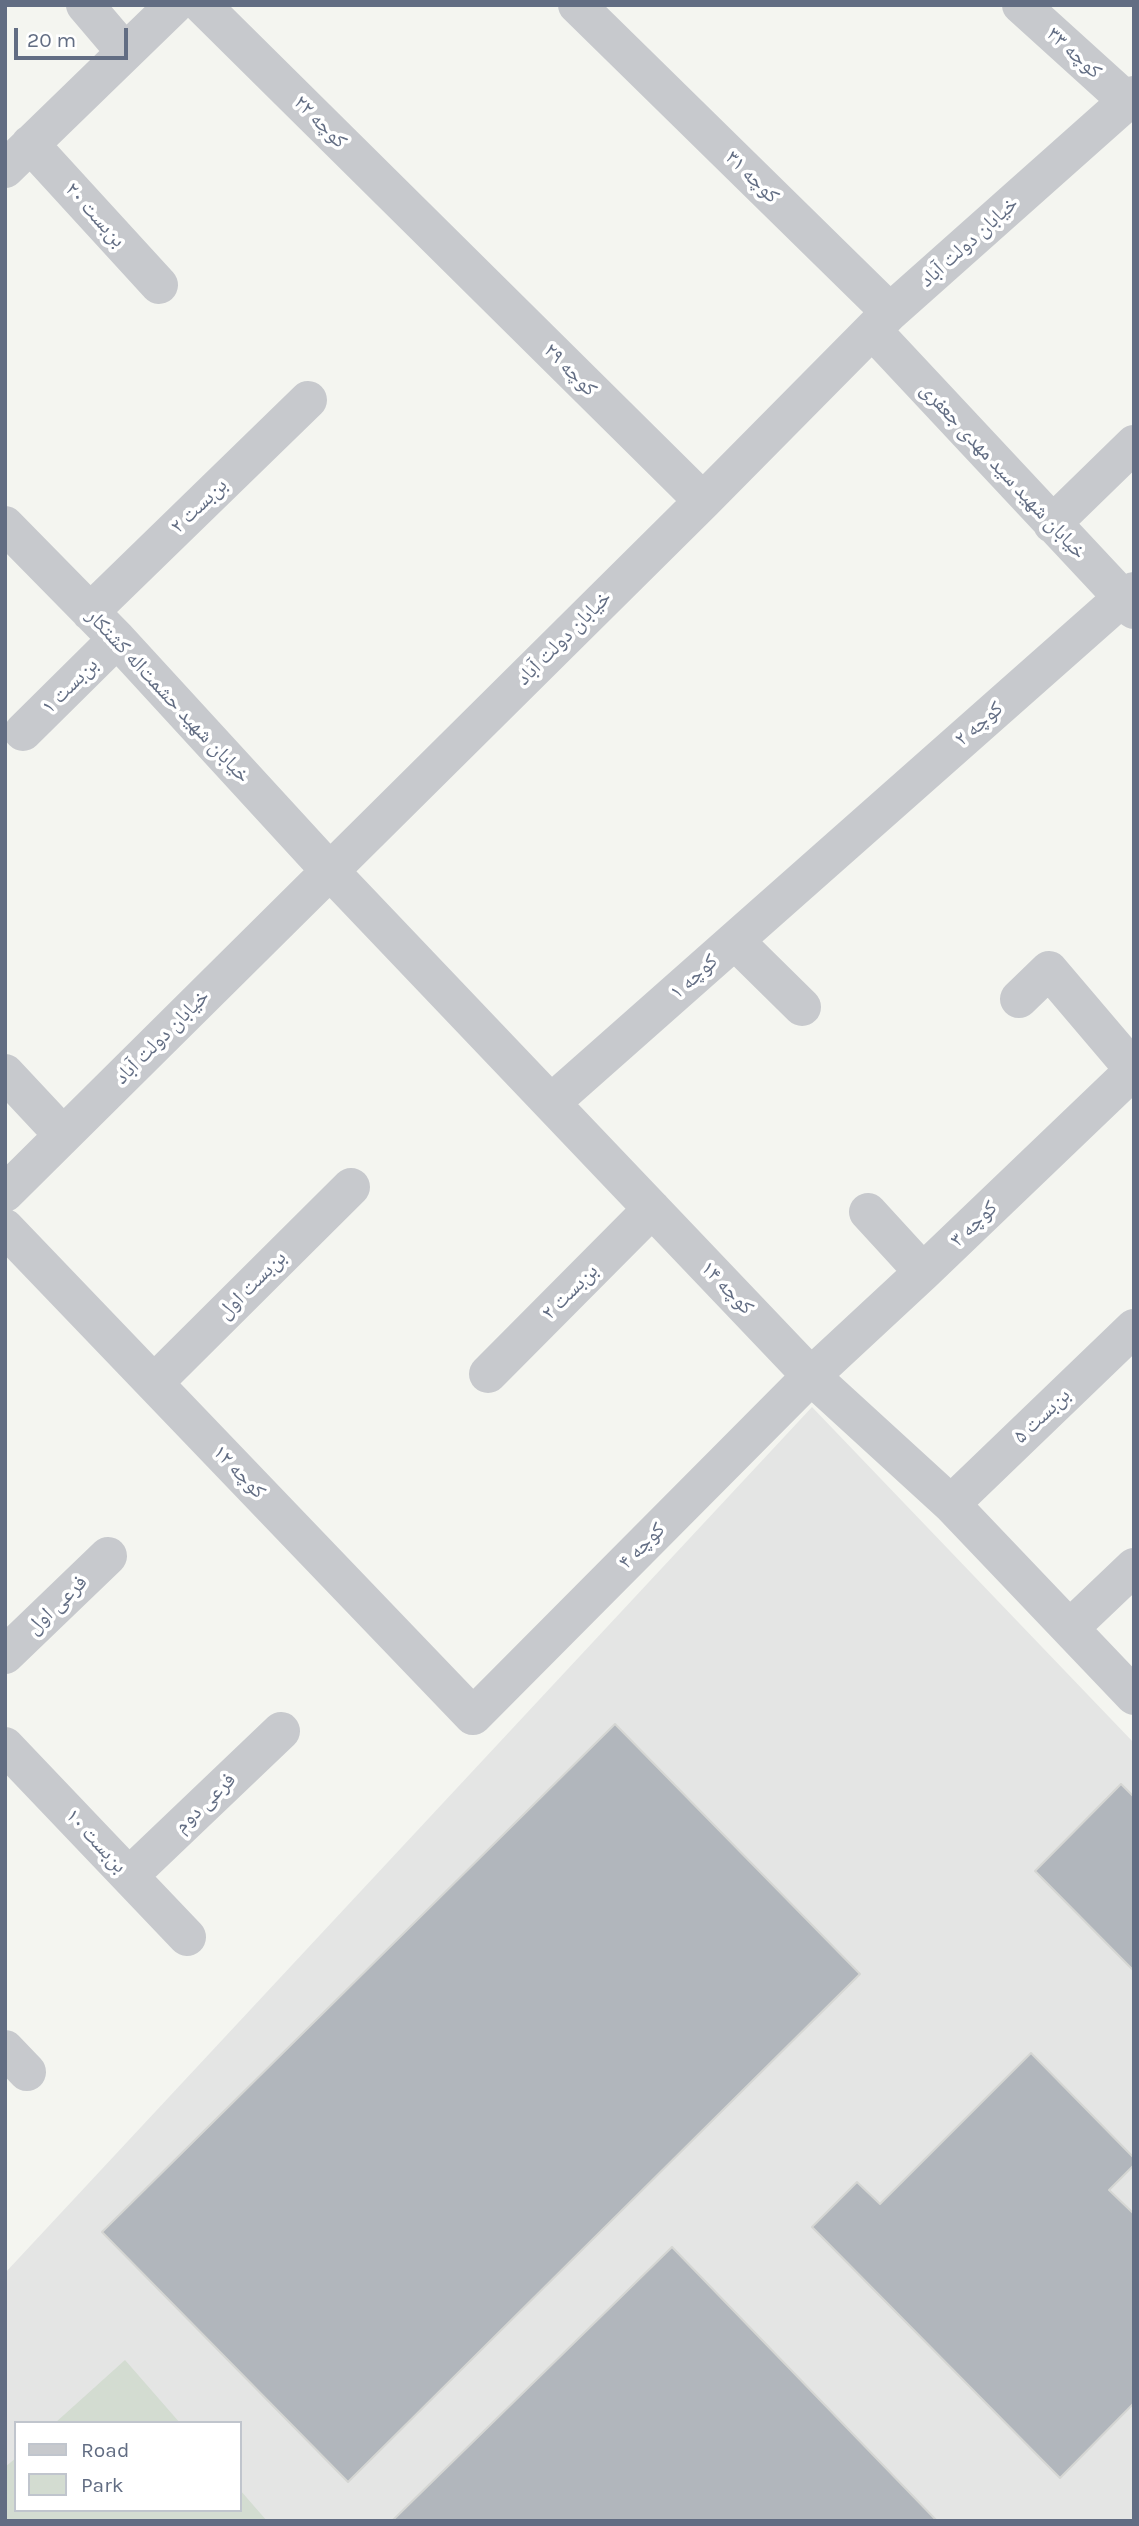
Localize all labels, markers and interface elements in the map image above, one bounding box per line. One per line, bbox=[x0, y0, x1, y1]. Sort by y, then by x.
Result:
scale bar bbox=[18, 14, 131, 58]
street label: کوچه ۳۳ bbox=[1041, 22, 1107, 84]
text: 20 m bbox=[27, 28, 76, 52]
street label: کوچه ۲۲ bbox=[288, 90, 352, 154]
street label: کوچه ۳۱ bbox=[720, 145, 784, 209]
street label: بن‌بست ۲۰ bbox=[59, 177, 131, 253]
street label: خیابان دولت آباد bbox=[914, 191, 1024, 293]
street label: کوچه ۲۹ bbox=[538, 338, 602, 402]
street label: خیابان شهید سید مهدی جعفری bbox=[915, 377, 1091, 565]
street label: بن‌بست ۲ bbox=[165, 473, 233, 539]
street label: خیابان دولت آباد bbox=[511, 585, 617, 691]
street label: خیابان شهید حشمت‌اله کشتکار bbox=[81, 604, 255, 788]
street label: بن‌بست ۱ bbox=[37, 653, 103, 719]
street label: کوچه ۲ bbox=[950, 696, 1008, 752]
street label: کوچه ۱ bbox=[665, 949, 723, 1005]
street label: خیابان دولت آباد bbox=[109, 984, 215, 1090]
street label: کوچه ۳ bbox=[945, 1196, 1003, 1252]
street label: بن‌بست اول bbox=[212, 1245, 292, 1325]
street label: کوچه ۱۴ bbox=[695, 1256, 759, 1320]
street label: بن‌بست ۲ bbox=[537, 1259, 603, 1325]
street label: بن‌بست ۵ bbox=[1008, 1383, 1076, 1449]
street label: کوچه ۱۲ bbox=[207, 1440, 271, 1504]
street label: کوچه ۴ bbox=[613, 1517, 671, 1575]
street label: فرعی اول bbox=[21, 1570, 93, 1640]
street label: فرعی دوم bbox=[169, 1767, 241, 1839]
street label: بن‌بست ۱۰ bbox=[60, 1804, 132, 1878]
legend bbox=[14, 2421, 242, 2512]
text: Road bbox=[81, 2438, 129, 2462]
text: Park bbox=[81, 2473, 124, 2497]

